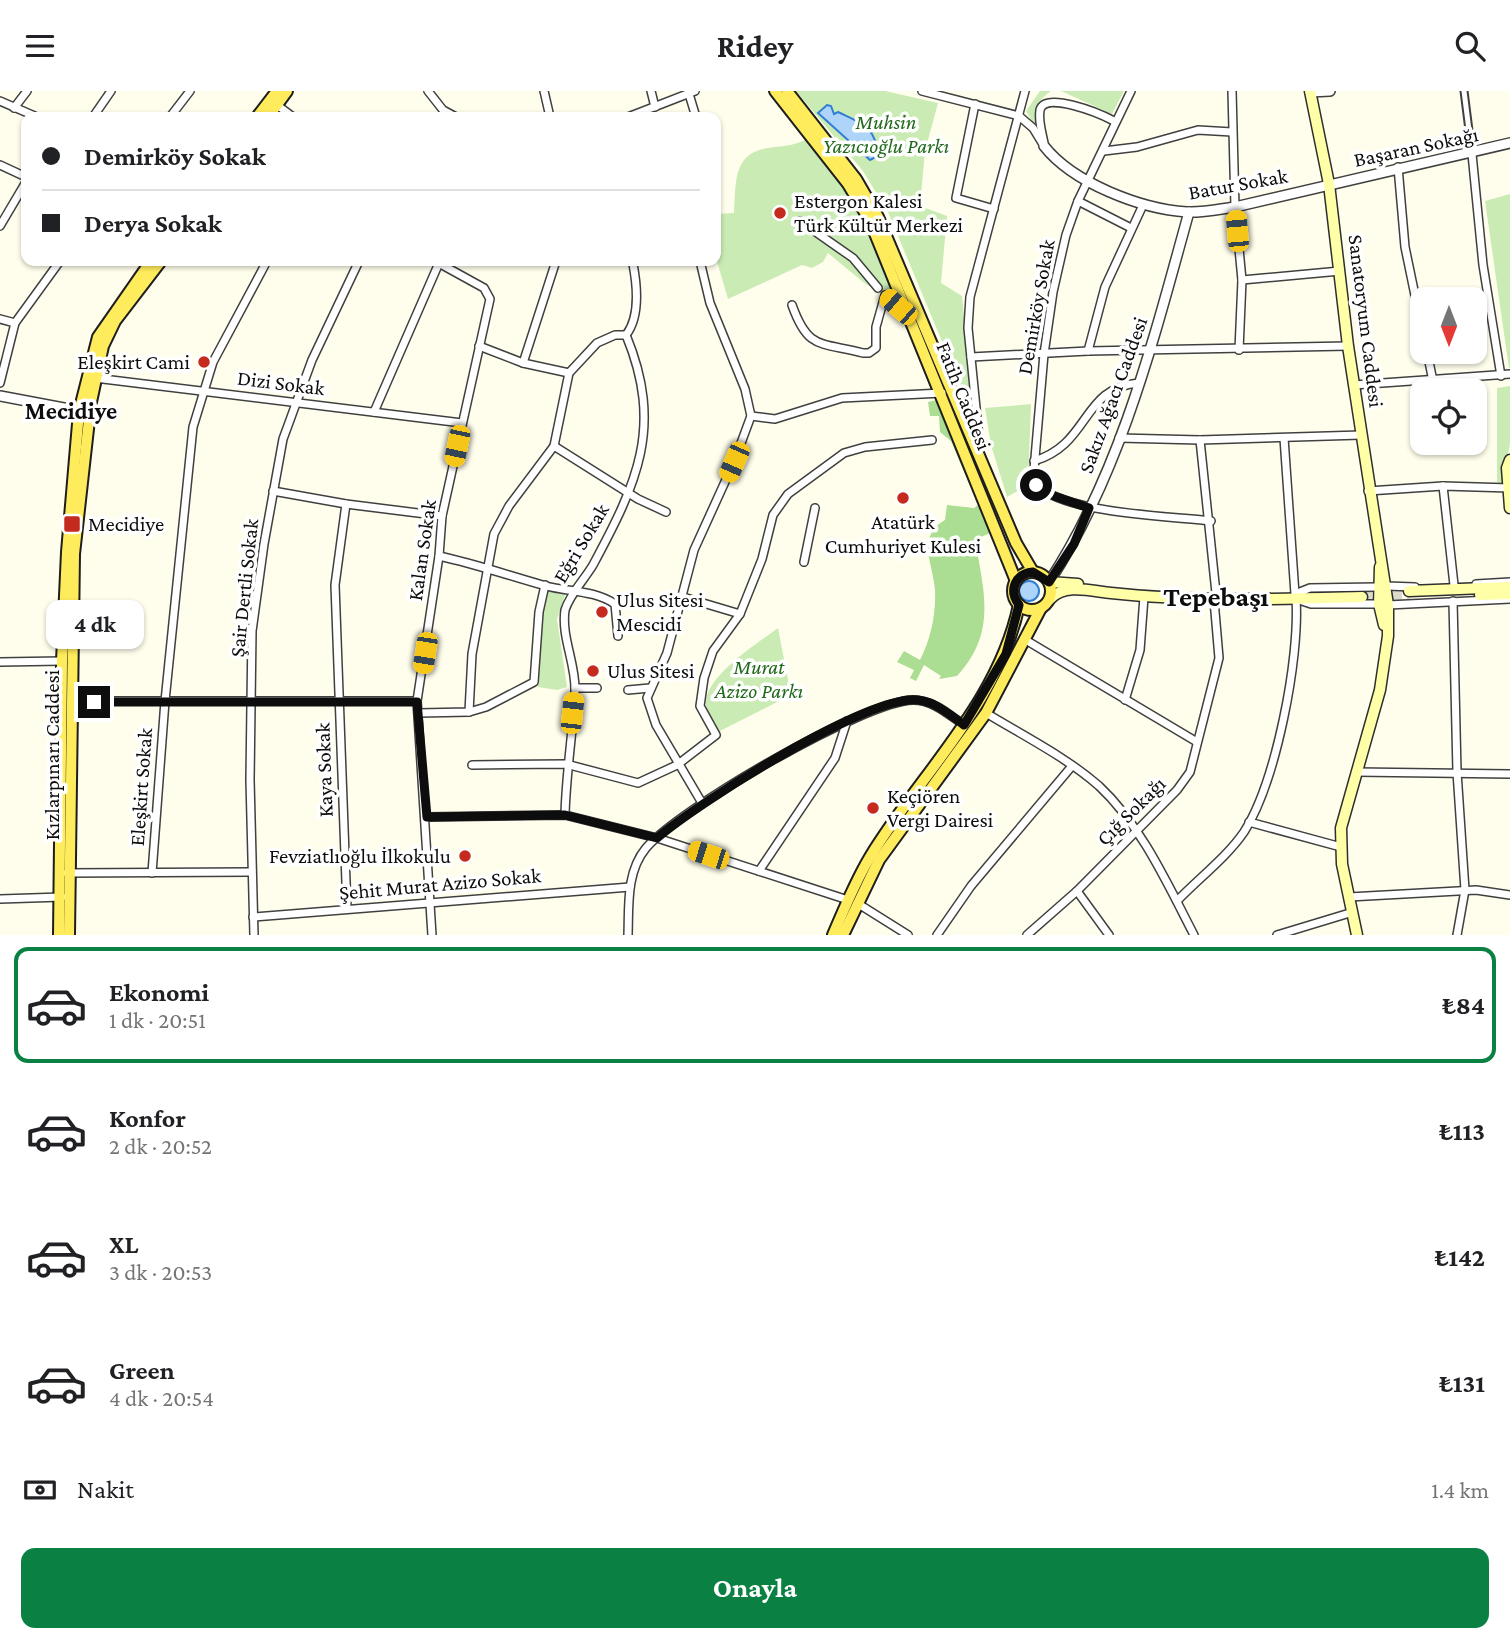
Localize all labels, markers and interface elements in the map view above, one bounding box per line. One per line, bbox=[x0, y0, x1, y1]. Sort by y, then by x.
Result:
icon: menu bbox=[21, 27, 59, 65]
icon: search bbox=[1451, 27, 1489, 65]
text: Ridey bbox=[717, 28, 793, 64]
park label: Muhsin Yazıcıoğlu Parkı bbox=[823, 110, 949, 158]
street label: Başaran Sokağı bbox=[1352, 122, 1481, 172]
text: Demirköy Sokak bbox=[84, 142, 266, 171]
street label: Batur Sokak bbox=[1186, 163, 1290, 205]
place label: Estergon Kalesi Türk Kültür Merkezi bbox=[794, 189, 964, 237]
marker: Estergon Kalesi Türk Kültür Merkezi bbox=[772, 205, 788, 221]
text: Derya Sokak bbox=[84, 209, 222, 238]
car bbox=[1225, 209, 1250, 253]
street label: Sanatoryum Caddesi bbox=[1343, 233, 1389, 409]
street label: Demirköy Sokak bbox=[1012, 238, 1060, 376]
car bbox=[876, 285, 921, 329]
north arrow bbox=[1410, 287, 1488, 364]
map controls bbox=[1410, 287, 1487, 455]
street label: Sakız Ağacı Caddesi bbox=[1074, 313, 1153, 477]
street label: Fatih Caddesi bbox=[931, 338, 997, 454]
place label: Eleşkirt Cami bbox=[77, 350, 190, 374]
marker: Eleşkirt Cami bbox=[196, 354, 212, 370]
street label: Dizi Sokak bbox=[236, 366, 326, 400]
button: locate bbox=[1410, 378, 1487, 455]
district label: Mecidiye bbox=[25, 397, 117, 424]
car bbox=[443, 423, 472, 469]
car bbox=[716, 439, 753, 485]
route start bbox=[1020, 469, 1052, 501]
marker: Atatürk Cumhuriyet Kulesi bbox=[895, 490, 911, 506]
street label: Kalan Sokak bbox=[403, 498, 441, 602]
street label: Eğri Sokak bbox=[548, 499, 614, 587]
place label: Atatürk Cumhuriyet Kulesi bbox=[825, 510, 982, 558]
place label: Mecidiye bbox=[88, 512, 164, 536]
marker: Mecidiye bbox=[62, 514, 82, 534]
street label: Şair Dertli Sokak bbox=[225, 518, 263, 658]
district label: Tepebaşı bbox=[1163, 581, 1269, 612]
place label: Ulus Sitesi Mescidi bbox=[616, 588, 704, 636]
callout: 4 dk bbox=[45, 601, 143, 649]
marker: Ulus Sitesi Mescidi bbox=[594, 604, 610, 620]
text: 4 dk bbox=[74, 611, 116, 637]
car bbox=[412, 631, 439, 675]
park label: Murat Azizo Parkı bbox=[714, 655, 803, 703]
place label: Ulus Sitesi bbox=[607, 659, 695, 683]
marker: Ulus Sitesi bbox=[585, 663, 601, 679]
street label: Kızlarpınarı Caddesi bbox=[40, 669, 64, 840]
route end bbox=[78, 686, 110, 718]
car bbox=[560, 691, 585, 735]
street label: Kaya Sokak bbox=[310, 722, 338, 818]
street label: Eleşkirt Sokak bbox=[125, 727, 157, 847]
street label: Çığ Sokağı bbox=[1092, 771, 1171, 850]
place label: Keçiören Vergi Dairesi bbox=[887, 784, 994, 832]
marker: Keçiören Vergi Dairesi bbox=[865, 800, 881, 816]
car bbox=[685, 839, 732, 871]
place label: Fevziatlıoğlu İlkokulu bbox=[269, 844, 451, 868]
marker: Fevziatlıoğlu İlkokulu bbox=[457, 848, 473, 864]
street label: Şehit Murat Azizo Sokak bbox=[338, 863, 542, 905]
icon: car bbox=[25, 974, 88, 1037]
text: Ekonomi bbox=[109, 978, 209, 1007]
text: ₺84 bbox=[1442, 991, 1485, 1020]
text: 1 dk · 20:51 bbox=[109, 1007, 206, 1033]
icon: car bbox=[25, 1100, 88, 1163]
text: Konfor bbox=[109, 1104, 186, 1133]
text: ₺113 bbox=[1439, 1117, 1485, 1146]
text: 2 dk · 20:52 bbox=[109, 1133, 212, 1159]
icon: car bbox=[25, 1226, 88, 1289]
text: XL bbox=[109, 1230, 138, 1259]
text: ₺142 bbox=[1435, 1243, 1485, 1272]
text: 3 dk · 20:53 bbox=[109, 1259, 212, 1285]
icon: car bbox=[25, 1352, 88, 1415]
text: Green bbox=[109, 1356, 175, 1385]
text: ₺131 bbox=[1439, 1369, 1485, 1398]
text: 4 dk · 20:54 bbox=[109, 1385, 214, 1411]
icon: cash bbox=[21, 1471, 59, 1509]
text: Nakit bbox=[77, 1475, 134, 1504]
text: 1.4 km bbox=[1431, 1477, 1489, 1503]
button: Onayla bbox=[21, 1548, 1489, 1628]

